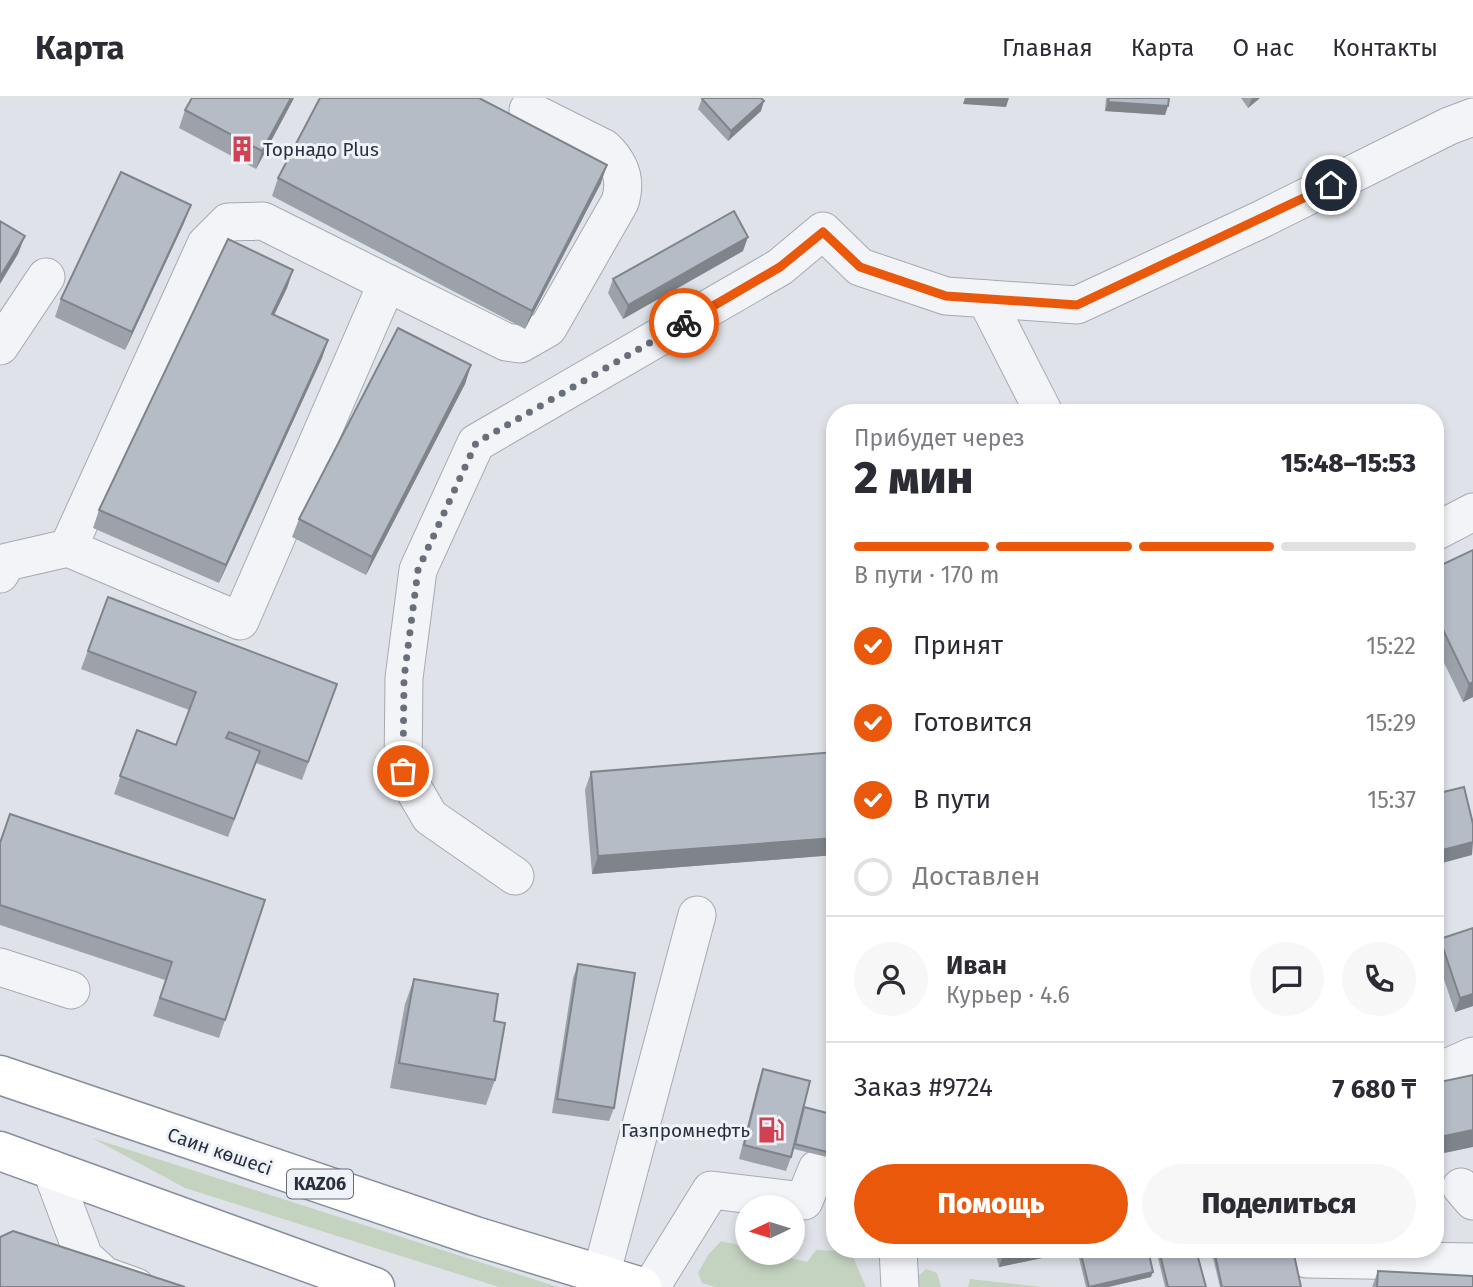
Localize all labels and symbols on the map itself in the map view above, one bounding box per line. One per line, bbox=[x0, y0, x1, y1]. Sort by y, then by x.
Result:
building icon: Торнадо Plus bbox=[227, 134, 257, 164]
place label: Торнадо Plus bbox=[263, 138, 379, 161]
pin bbox=[1301, 155, 1361, 215]
courier bbox=[649, 288, 719, 358]
pin bbox=[373, 741, 433, 801]
fuel station icon: Газпромнефть bbox=[756, 1115, 786, 1145]
place label: Газпромнефть bbox=[621, 1119, 750, 1142]
street label: Саин көшесі bbox=[164, 1123, 275, 1180]
road number: KАZ06 bbox=[287, 1170, 353, 1198]
north arrow bbox=[735, 1195, 805, 1265]

